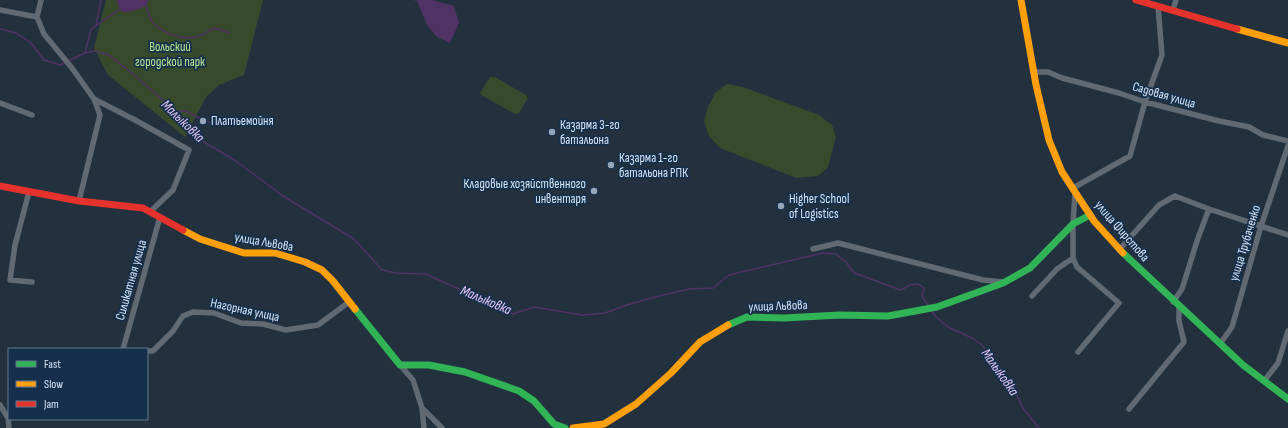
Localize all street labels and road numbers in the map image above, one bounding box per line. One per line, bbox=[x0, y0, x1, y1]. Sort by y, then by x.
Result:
street label: Садовая улица bbox=[1131, 78, 1197, 112]
street label: улица Фирстова bbox=[1091, 197, 1153, 265]
street label: улица Трубаченко bbox=[1226, 203, 1264, 283]
street label: улица Львова bbox=[233, 229, 295, 255]
street label: Силикатная улица bbox=[112, 238, 150, 322]
street label: Нагорная улица bbox=[209, 295, 281, 325]
street label: улица Львова bbox=[748, 297, 808, 315]

